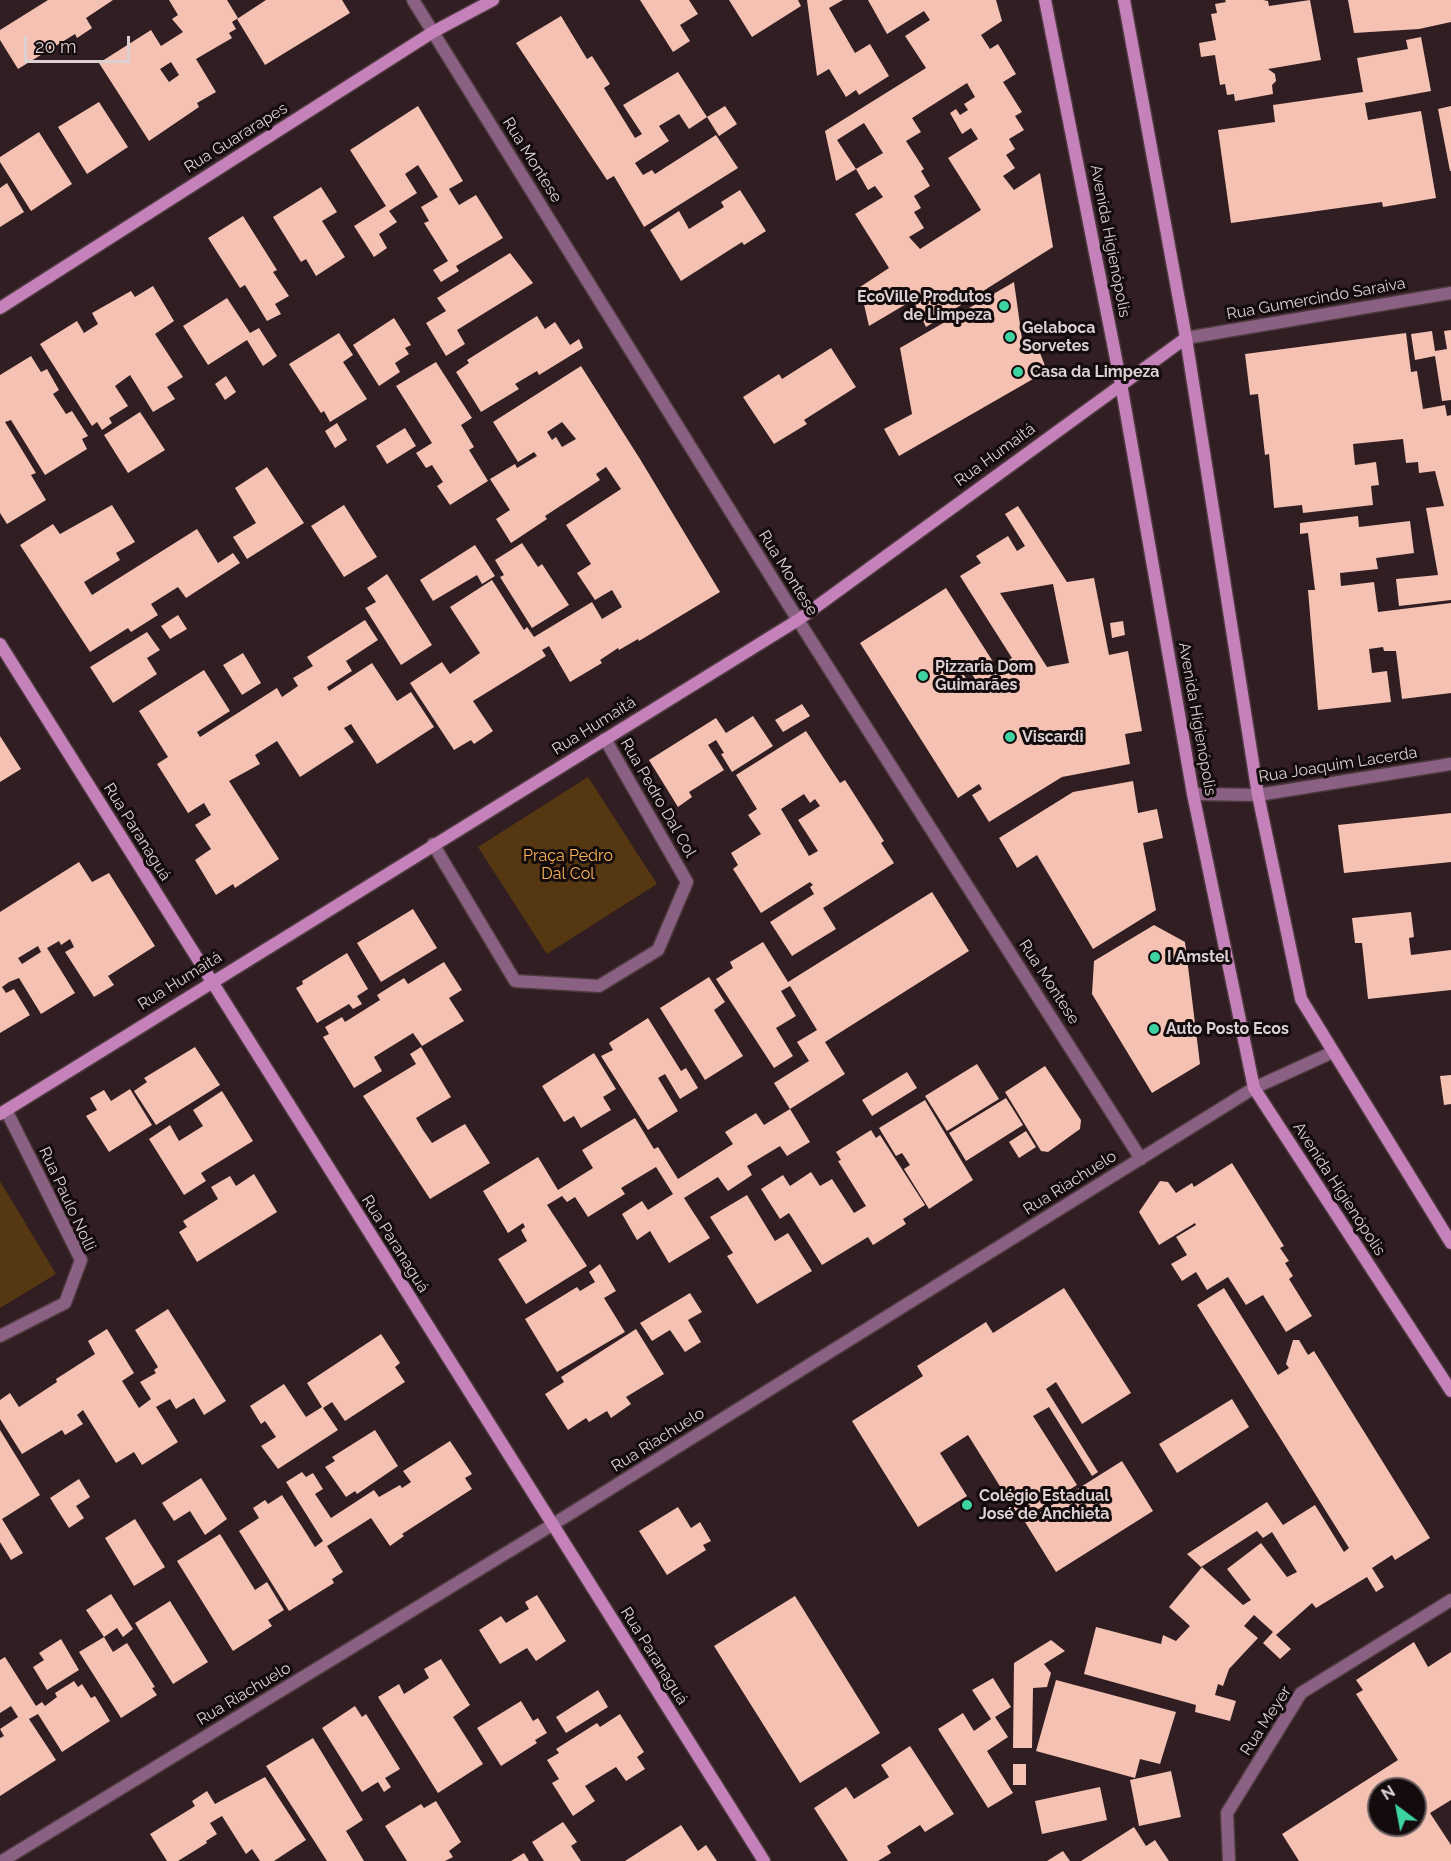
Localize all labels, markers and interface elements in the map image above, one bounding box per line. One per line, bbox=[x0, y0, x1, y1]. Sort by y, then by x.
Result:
scale bar bbox=[27, 24, 134, 62]
text: 20 m bbox=[35, 36, 77, 57]
street label: Rua Guararapes bbox=[181, 99, 291, 177]
street label: Rua Montese bbox=[498, 114, 566, 206]
street label: Avenida Higienópolis bbox=[1086, 163, 1134, 319]
street label: Rua Gumercindo Saraiva bbox=[1225, 274, 1407, 324]
place label: EcoVille Produtos de Limpeza bbox=[857, 287, 992, 325]
marker: EcoVille Produtos de Limpeza bbox=[997, 299, 1011, 313]
place label: Gelaboca Sorvetes bbox=[1022, 318, 1095, 356]
marker: Gelaboca Sorvetes bbox=[1003, 330, 1017, 344]
place label: Casa da Limpeza bbox=[1030, 362, 1159, 382]
marker: Casa da Limpeza bbox=[1011, 365, 1025, 379]
street label: Rua Humaitá bbox=[951, 419, 1039, 491]
street label: Rua Montese bbox=[754, 527, 822, 619]
street label: Avenida Higienópolis bbox=[1174, 641, 1220, 797]
place label: Pizzaria Dom Guimarães bbox=[935, 657, 1033, 695]
marker: Pizzaria Dom Guimarães bbox=[916, 669, 930, 683]
street label: Rua Humaitá bbox=[549, 693, 639, 759]
place label: Viscardi bbox=[1022, 727, 1084, 747]
marker: Viscardi bbox=[1003, 730, 1017, 744]
street label: Rua Pedro Dal Col bbox=[616, 735, 700, 861]
street label: Rua Joaquim Lacerda bbox=[1257, 743, 1419, 787]
street label: Rua Paranaguá bbox=[99, 780, 175, 884]
park label: Praça Pedro Dal Col bbox=[523, 846, 613, 884]
street label: Rua Montese bbox=[1015, 936, 1083, 1028]
place label: I Amstel bbox=[1167, 947, 1230, 967]
street label: Rua Humaitá bbox=[135, 948, 225, 1014]
marker: I Amstel bbox=[1148, 950, 1162, 964]
place label: Auto Posto Ecos bbox=[1166, 1019, 1289, 1039]
marker: Auto Posto Ecos bbox=[1147, 1022, 1161, 1036]
street label: Avenida Higienópolis bbox=[1289, 1119, 1389, 1259]
street label: Rua Paulo Nolli bbox=[35, 1144, 99, 1254]
street label: Rua Riachuelo bbox=[1020, 1147, 1120, 1219]
street label: Rua Paranaguá bbox=[357, 1192, 433, 1296]
street label: Rua Riachuelo bbox=[608, 1404, 708, 1476]
place label: Colégio Estadual José de Anchieta bbox=[979, 1486, 1109, 1524]
marker: Colégio Estadual José de Anchieta bbox=[960, 1498, 974, 1512]
street label: Rua Paranaguá bbox=[616, 1604, 692, 1708]
street label: Rua Riachuelo bbox=[194, 1658, 294, 1730]
street label: Rua Meyer bbox=[1236, 1683, 1296, 1759]
north arrow bbox=[1367, 1777, 1427, 1837]
text: N bbox=[1378, 1782, 1398, 1804]

